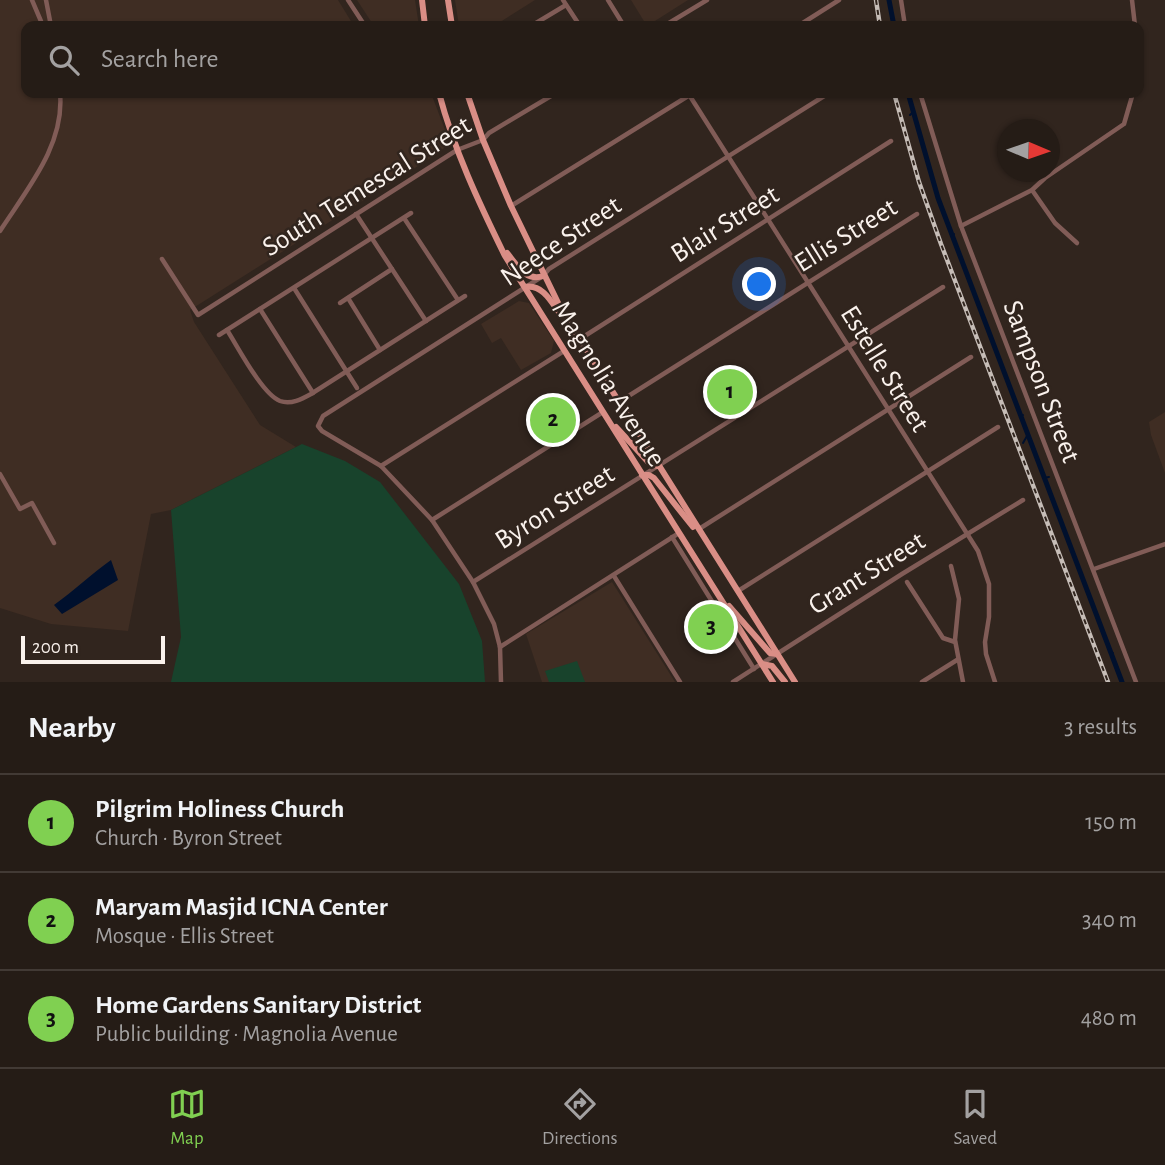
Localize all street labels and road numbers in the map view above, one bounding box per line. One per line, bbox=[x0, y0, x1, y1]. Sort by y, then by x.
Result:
street label: South Temescal Street bbox=[258, 111, 476, 262]
street label: Blair Street bbox=[666, 181, 784, 269]
street label: Neece Street bbox=[496, 191, 626, 292]
street label: Ellis Street bbox=[790, 193, 902, 278]
street label: Magnolia Avenue bbox=[546, 296, 670, 472]
street label: Sampson Street bbox=[997, 297, 1085, 467]
street label: Estelle Street bbox=[835, 301, 934, 437]
street label: Byron Street bbox=[491, 460, 620, 555]
street label: Grant Street bbox=[804, 527, 930, 620]

